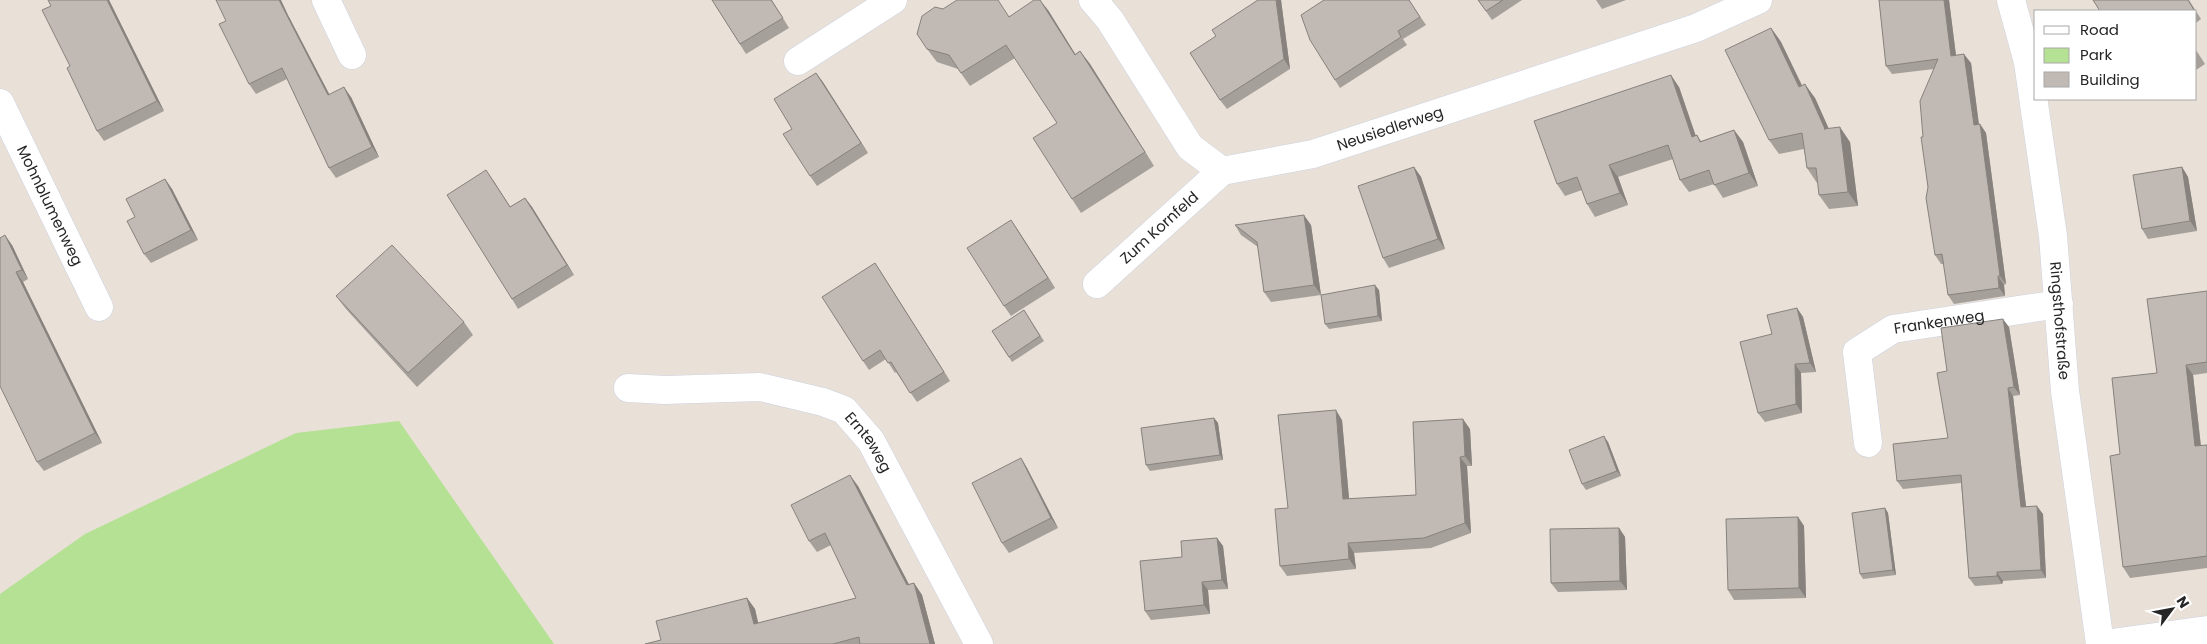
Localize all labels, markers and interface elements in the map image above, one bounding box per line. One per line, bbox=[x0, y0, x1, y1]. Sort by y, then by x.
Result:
legend bbox=[2034, 10, 2197, 100]
text: Road bbox=[2080, 19, 2119, 40]
text: Park bbox=[2080, 44, 2112, 65]
text: Building bbox=[2080, 69, 2140, 90]
street label: Neusiedlerweg bbox=[1334, 101, 1446, 155]
street label: Mohnblumenweg bbox=[12, 142, 88, 269]
street label: Zum Kornfeld bbox=[1115, 186, 1203, 268]
street label: Ringsthofstraße bbox=[2045, 261, 2075, 381]
street label: Frankenweg bbox=[1892, 304, 1986, 339]
street label: Ernteweg bbox=[840, 407, 897, 476]
north arrow bbox=[2147, 584, 2197, 634]
text: N bbox=[2172, 592, 2194, 612]

